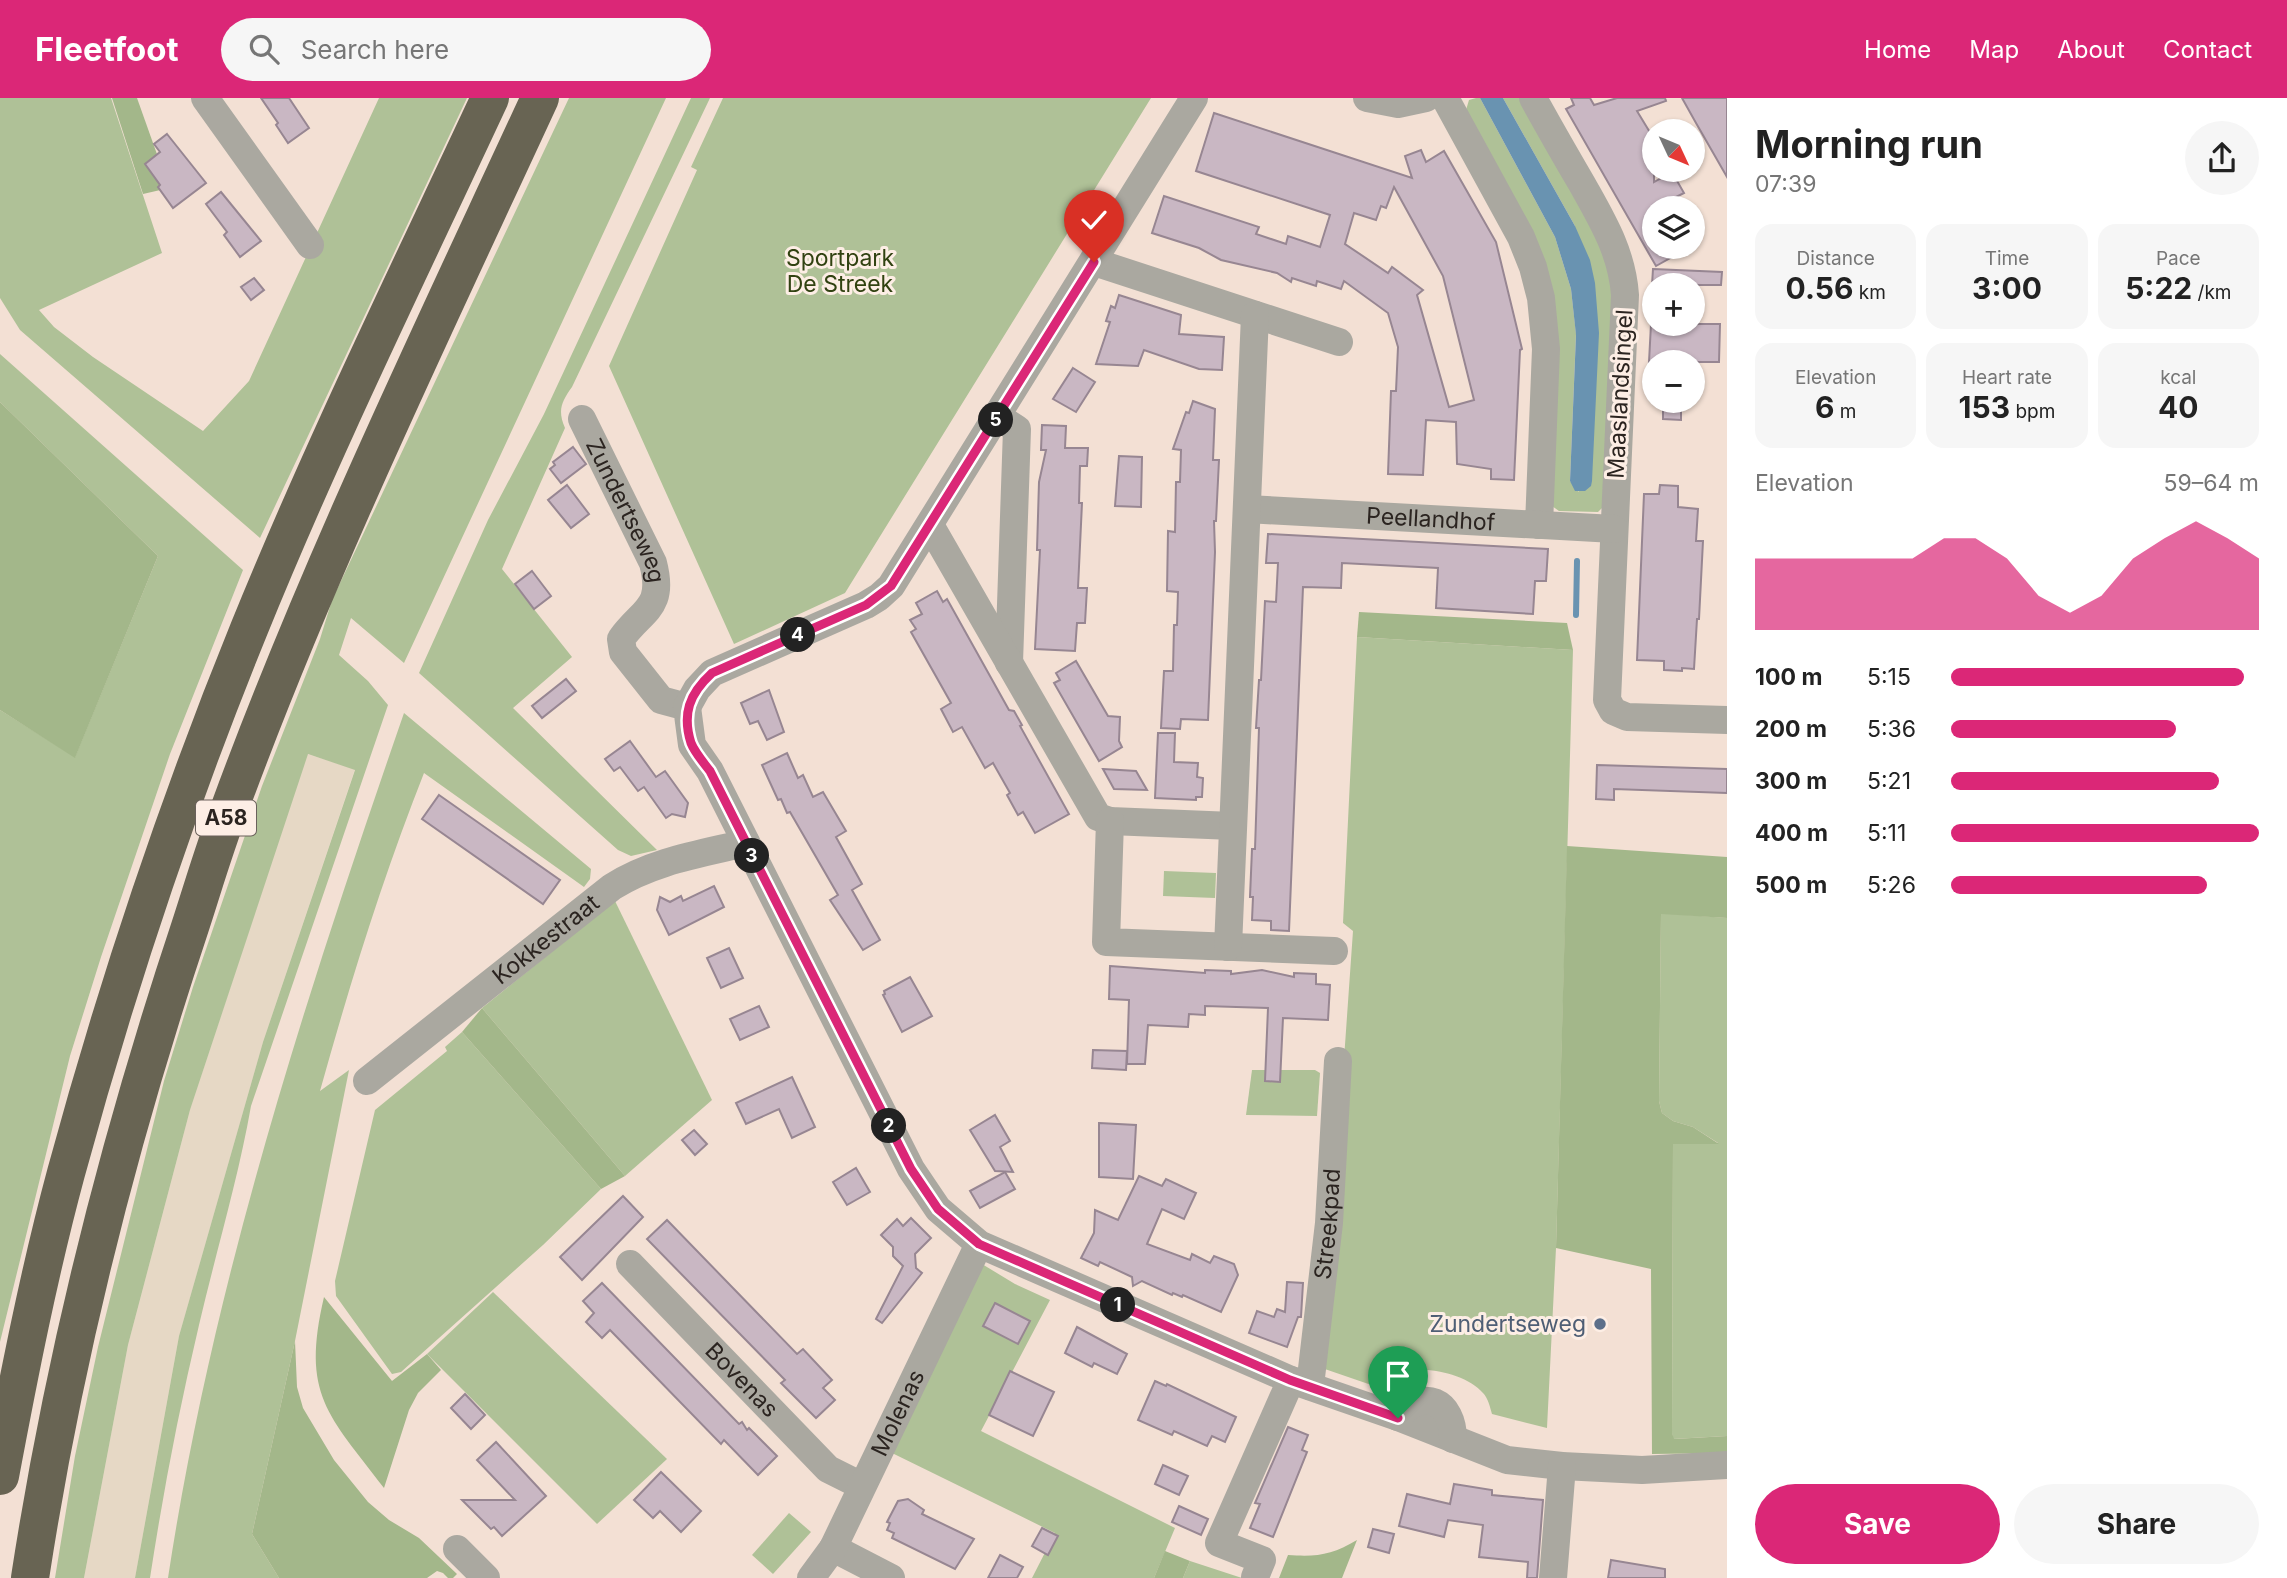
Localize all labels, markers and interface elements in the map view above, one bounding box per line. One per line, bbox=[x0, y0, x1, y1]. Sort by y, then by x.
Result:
search box bbox=[221, 18, 711, 81]
text: Fleetfoot bbox=[35, 29, 179, 69]
icon: search bbox=[245, 30, 283, 68]
text: Search here bbox=[301, 34, 449, 65]
text: Home bbox=[1864, 35, 1931, 64]
text: Map bbox=[1969, 35, 2019, 64]
text: About bbox=[2057, 35, 2125, 64]
text: Contact bbox=[2163, 35, 2252, 64]
north arrow bbox=[1642, 119, 1704, 182]
map controls bbox=[1642, 119, 1705, 413]
text: Morning run bbox=[1755, 121, 1983, 167]
button: share bbox=[2185, 121, 2259, 195]
text: 07:39 bbox=[1755, 170, 1816, 198]
pin bbox=[1064, 190, 1124, 262]
button: layers bbox=[1642, 196, 1705, 259]
icon: check bbox=[1075, 201, 1113, 239]
park label: Sportpark De Streek bbox=[786, 244, 894, 298]
text: Distance bbox=[1796, 247, 1875, 270]
text: Time bbox=[1985, 247, 2029, 270]
text: Pace bbox=[2156, 247, 2201, 270]
text: 0.56 bbox=[1786, 270, 1853, 306]
text: 3:00 bbox=[1972, 270, 2042, 306]
text: 5:22 bbox=[2125, 270, 2192, 306]
button: + bbox=[1642, 273, 1705, 336]
text: km bbox=[1853, 281, 1886, 304]
text: /km bbox=[2192, 281, 2231, 304]
street label: Maaslandsingel bbox=[1602, 309, 1638, 479]
button: − bbox=[1642, 350, 1705, 413]
text: Elevation bbox=[1795, 366, 1876, 389]
text: Heart rate bbox=[1962, 366, 2052, 389]
text: kcal bbox=[2160, 366, 2196, 389]
text: 6 bbox=[1815, 389, 1834, 425]
text: 153 bbox=[1959, 389, 2010, 425]
text: 40 bbox=[2158, 389, 2199, 425]
text: m bbox=[1834, 400, 1856, 423]
text: bpm bbox=[2010, 400, 2055, 423]
pin: 5 bbox=[978, 402, 1014, 438]
text: 5 bbox=[989, 408, 1002, 431]
street label: Zundertseweg bbox=[580, 434, 670, 585]
text: Elevation bbox=[1755, 469, 1854, 497]
text: 59–64 m bbox=[2164, 469, 2259, 497]
street label: Peellandhof bbox=[1366, 502, 1496, 537]
pin: 4 bbox=[780, 618, 816, 652]
text: 4 bbox=[791, 623, 804, 646]
text: 100 m bbox=[1755, 663, 1822, 691]
text: 5:15 bbox=[1867, 663, 1911, 691]
text: 200 m bbox=[1755, 715, 1827, 743]
text: 5:36 bbox=[1867, 715, 1916, 743]
text: 300 m bbox=[1755, 767, 1827, 795]
text: 5:21 bbox=[1867, 767, 1911, 795]
road number: A58 bbox=[196, 800, 256, 836]
text: 400 m bbox=[1755, 819, 1828, 847]
text: 5:11 bbox=[1867, 819, 1906, 847]
pin: 3 bbox=[734, 838, 770, 874]
text: 3 bbox=[745, 844, 758, 867]
text: 500 m bbox=[1755, 871, 1827, 899]
text: 5:26 bbox=[1867, 871, 1916, 899]
street label: Kokkestraat bbox=[487, 888, 605, 990]
pin: 2 bbox=[872, 1108, 906, 1144]
text: 2 bbox=[883, 1114, 894, 1137]
street label: Streekpad bbox=[1309, 1168, 1346, 1281]
pin: 1 bbox=[1100, 1288, 1136, 1322]
text: 1 bbox=[1113, 1293, 1122, 1316]
place label: Zundertseweg bbox=[1429, 1310, 1586, 1338]
marker: Zundertseweg bbox=[1592, 1316, 1608, 1332]
street label: Bovenas bbox=[699, 1337, 784, 1423]
pin bbox=[1368, 1346, 1428, 1418]
icon: arrive bbox=[1379, 1357, 1417, 1395]
street label: Molenas bbox=[865, 1365, 930, 1461]
button: Save bbox=[1755, 1484, 2000, 1564]
button: Share bbox=[2014, 1484, 2259, 1564]

